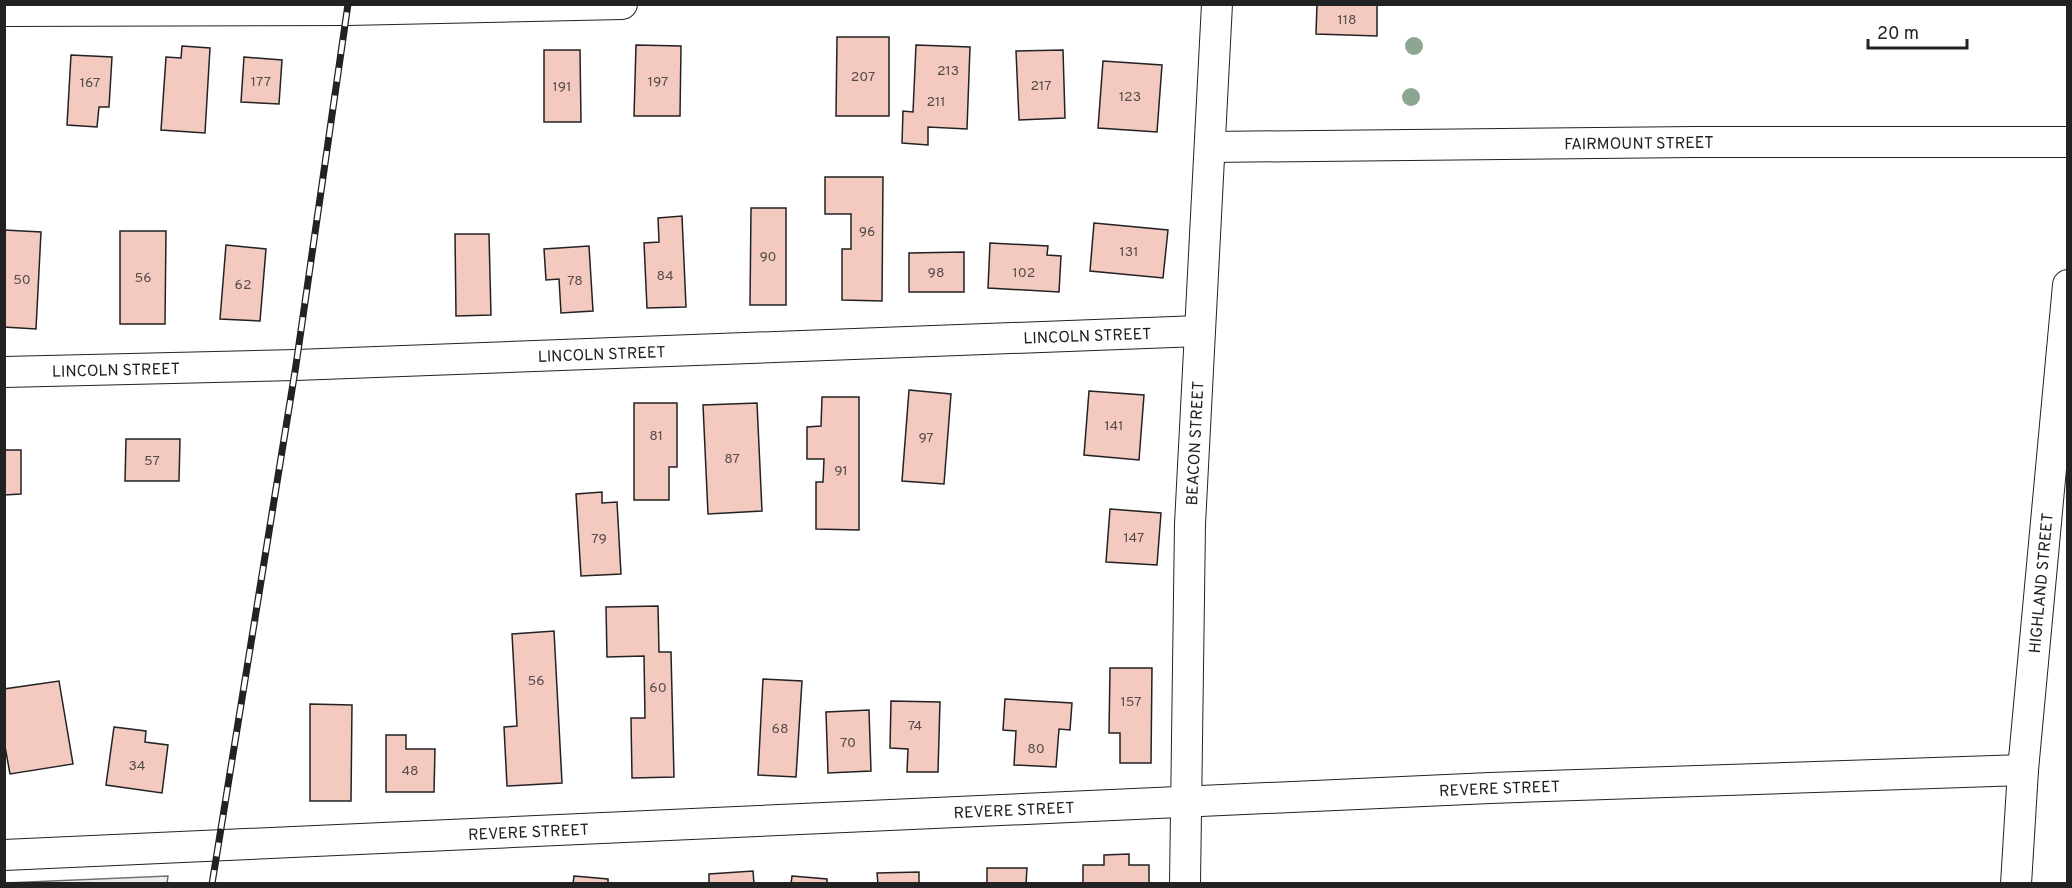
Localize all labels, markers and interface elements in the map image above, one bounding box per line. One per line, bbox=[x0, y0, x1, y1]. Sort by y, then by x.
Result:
house number: 118 bbox=[1338, 12, 1357, 29]
scale bar bbox=[1868, 12, 1967, 50]
text: 20 m bbox=[1877, 23, 1919, 46]
house number: 213 bbox=[937, 63, 959, 80]
house number: 207 bbox=[851, 69, 875, 86]
house number: 177 bbox=[251, 74, 271, 91]
house number: 197 bbox=[648, 74, 668, 91]
house number: 167 bbox=[80, 75, 100, 92]
house number: 217 bbox=[1030, 78, 1052, 95]
house number: 191 bbox=[553, 79, 571, 96]
house number: 123 bbox=[1119, 89, 1141, 106]
house number: 211 bbox=[926, 94, 946, 111]
street label: FAIRMOUNT STREET bbox=[1564, 134, 1714, 155]
house number: 96 bbox=[859, 224, 875, 241]
house number: 131 bbox=[1120, 244, 1138, 261]
house number: 90 bbox=[759, 249, 777, 266]
house number: 98 bbox=[928, 265, 944, 282]
house number: 102 bbox=[1013, 265, 1035, 282]
house number: 84 bbox=[656, 268, 674, 285]
house number: 56 bbox=[134, 270, 152, 287]
house number: 50 bbox=[13, 272, 31, 289]
house number: 78 bbox=[567, 273, 583, 290]
house number: 62 bbox=[235, 277, 251, 294]
street label: LINCOLN STREET bbox=[1023, 325, 1152, 350]
street label: LINCOLN STREET bbox=[537, 343, 666, 368]
street label: LINCOLN STREET bbox=[52, 360, 180, 383]
street label: BEACON STREET bbox=[1183, 381, 1209, 506]
house number: 141 bbox=[1105, 418, 1123, 435]
house number: 81 bbox=[649, 428, 663, 445]
house number: 97 bbox=[918, 430, 934, 447]
house number: 87 bbox=[724, 451, 740, 468]
house number: 57 bbox=[144, 453, 160, 470]
house number: 91 bbox=[834, 463, 848, 480]
street label: HIGHLAND STREET bbox=[2026, 512, 2059, 654]
house number: 147 bbox=[1124, 530, 1144, 547]
house number: 79 bbox=[591, 531, 607, 548]
house number: 56 bbox=[527, 673, 545, 690]
house number: 60 bbox=[649, 680, 667, 697]
house number: 157 bbox=[1120, 694, 1142, 711]
house number: 74 bbox=[908, 718, 922, 735]
house number: 68 bbox=[772, 721, 788, 738]
house number: 70 bbox=[840, 735, 856, 752]
house number: 80 bbox=[1027, 741, 1045, 758]
house number: 34 bbox=[128, 758, 146, 775]
house number: 48 bbox=[401, 763, 419, 780]
street label: REVERE STREET bbox=[1439, 778, 1560, 802]
street label: REVERE STREET bbox=[953, 799, 1075, 824]
street label: REVERE STREET bbox=[468, 821, 590, 846]

